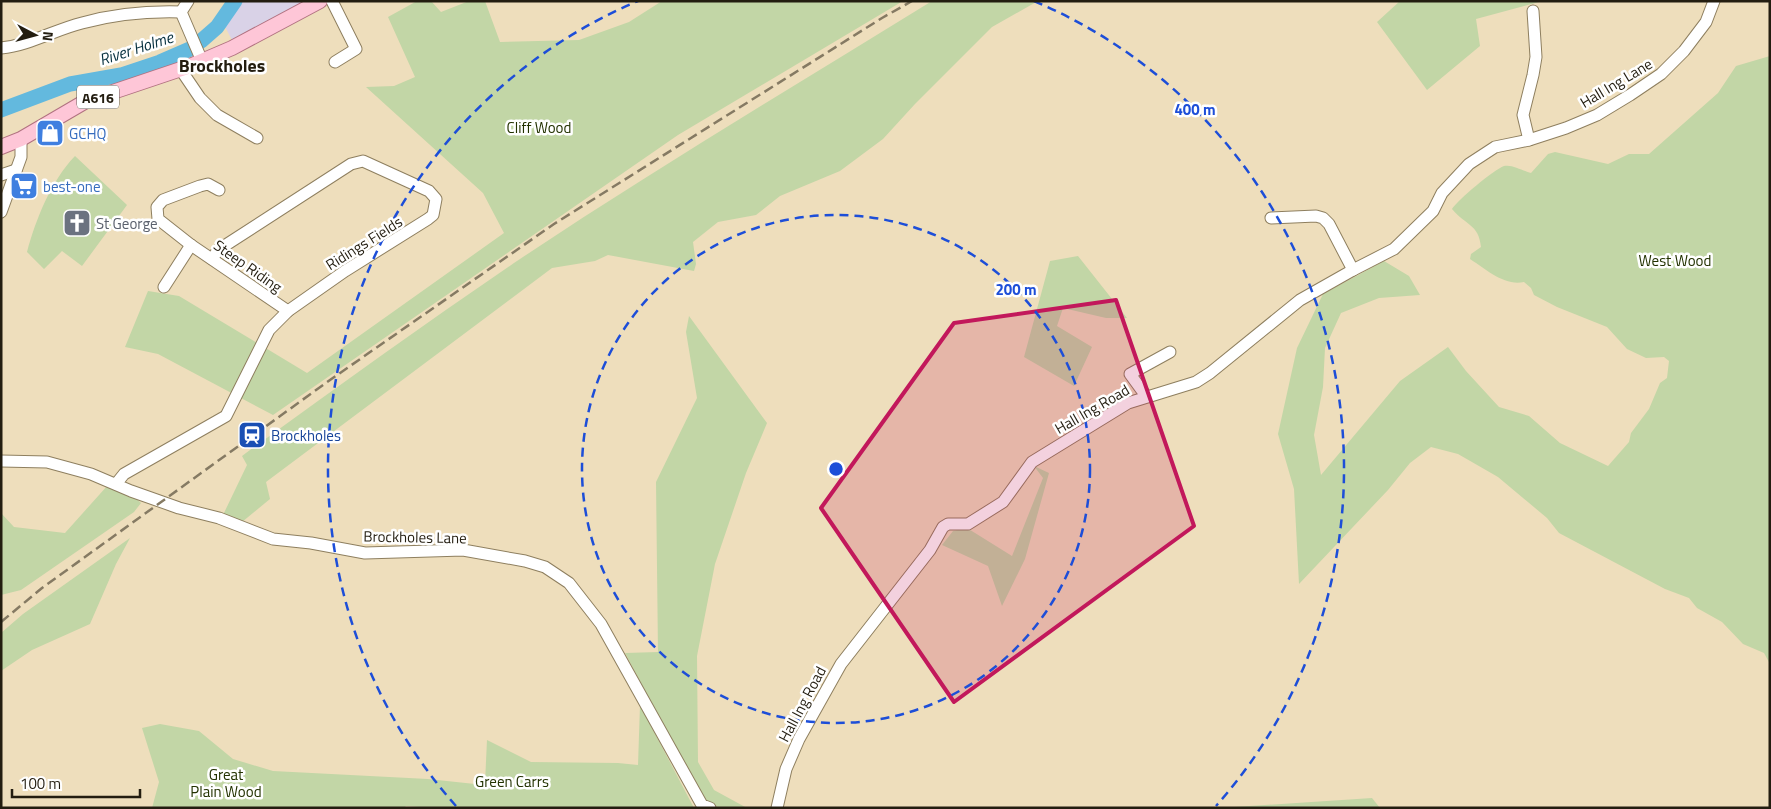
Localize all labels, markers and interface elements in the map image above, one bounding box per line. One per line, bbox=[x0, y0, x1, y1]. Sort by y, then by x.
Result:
north arrow bbox=[10, 10, 60, 60]
water label: River Holme bbox=[96, 24, 178, 71]
text: N bbox=[37, 30, 59, 42]
district label: Brockholes bbox=[179, 52, 265, 79]
street label: Hall Ing Lane bbox=[1575, 52, 1657, 114]
road number: A616 bbox=[77, 85, 119, 108]
text: 400 m bbox=[1174, 98, 1216, 121]
park label: Cliff Wood bbox=[507, 116, 571, 139]
shop icon: GCHQ bbox=[35, 118, 65, 148]
place label: GCHQ bbox=[69, 122, 107, 145]
supermarket icon: best-one bbox=[9, 171, 39, 201]
place label: best-one bbox=[43, 175, 100, 198]
church icon: St George bbox=[62, 208, 92, 238]
street label: Ridings Fields bbox=[321, 210, 407, 276]
place label: St George bbox=[96, 212, 158, 235]
street label: Steep Riding bbox=[209, 234, 287, 298]
park label: West Wood bbox=[1639, 249, 1711, 272]
text: 200 m bbox=[995, 278, 1037, 301]
street label: Hall Ing Road bbox=[1050, 378, 1134, 440]
station icon: Brockholes bbox=[237, 420, 267, 450]
place label: Brockholes bbox=[271, 424, 341, 447]
centre of rings bbox=[827, 460, 845, 478]
street label: Brockholes Lane bbox=[363, 525, 467, 549]
street label: Hall Ing Road bbox=[772, 662, 832, 746]
park label: Great Plain Wood bbox=[190, 763, 262, 803]
scale bar bbox=[12, 766, 140, 798]
park label: Green Carrs bbox=[475, 770, 549, 793]
text: 100 m bbox=[20, 772, 61, 795]

